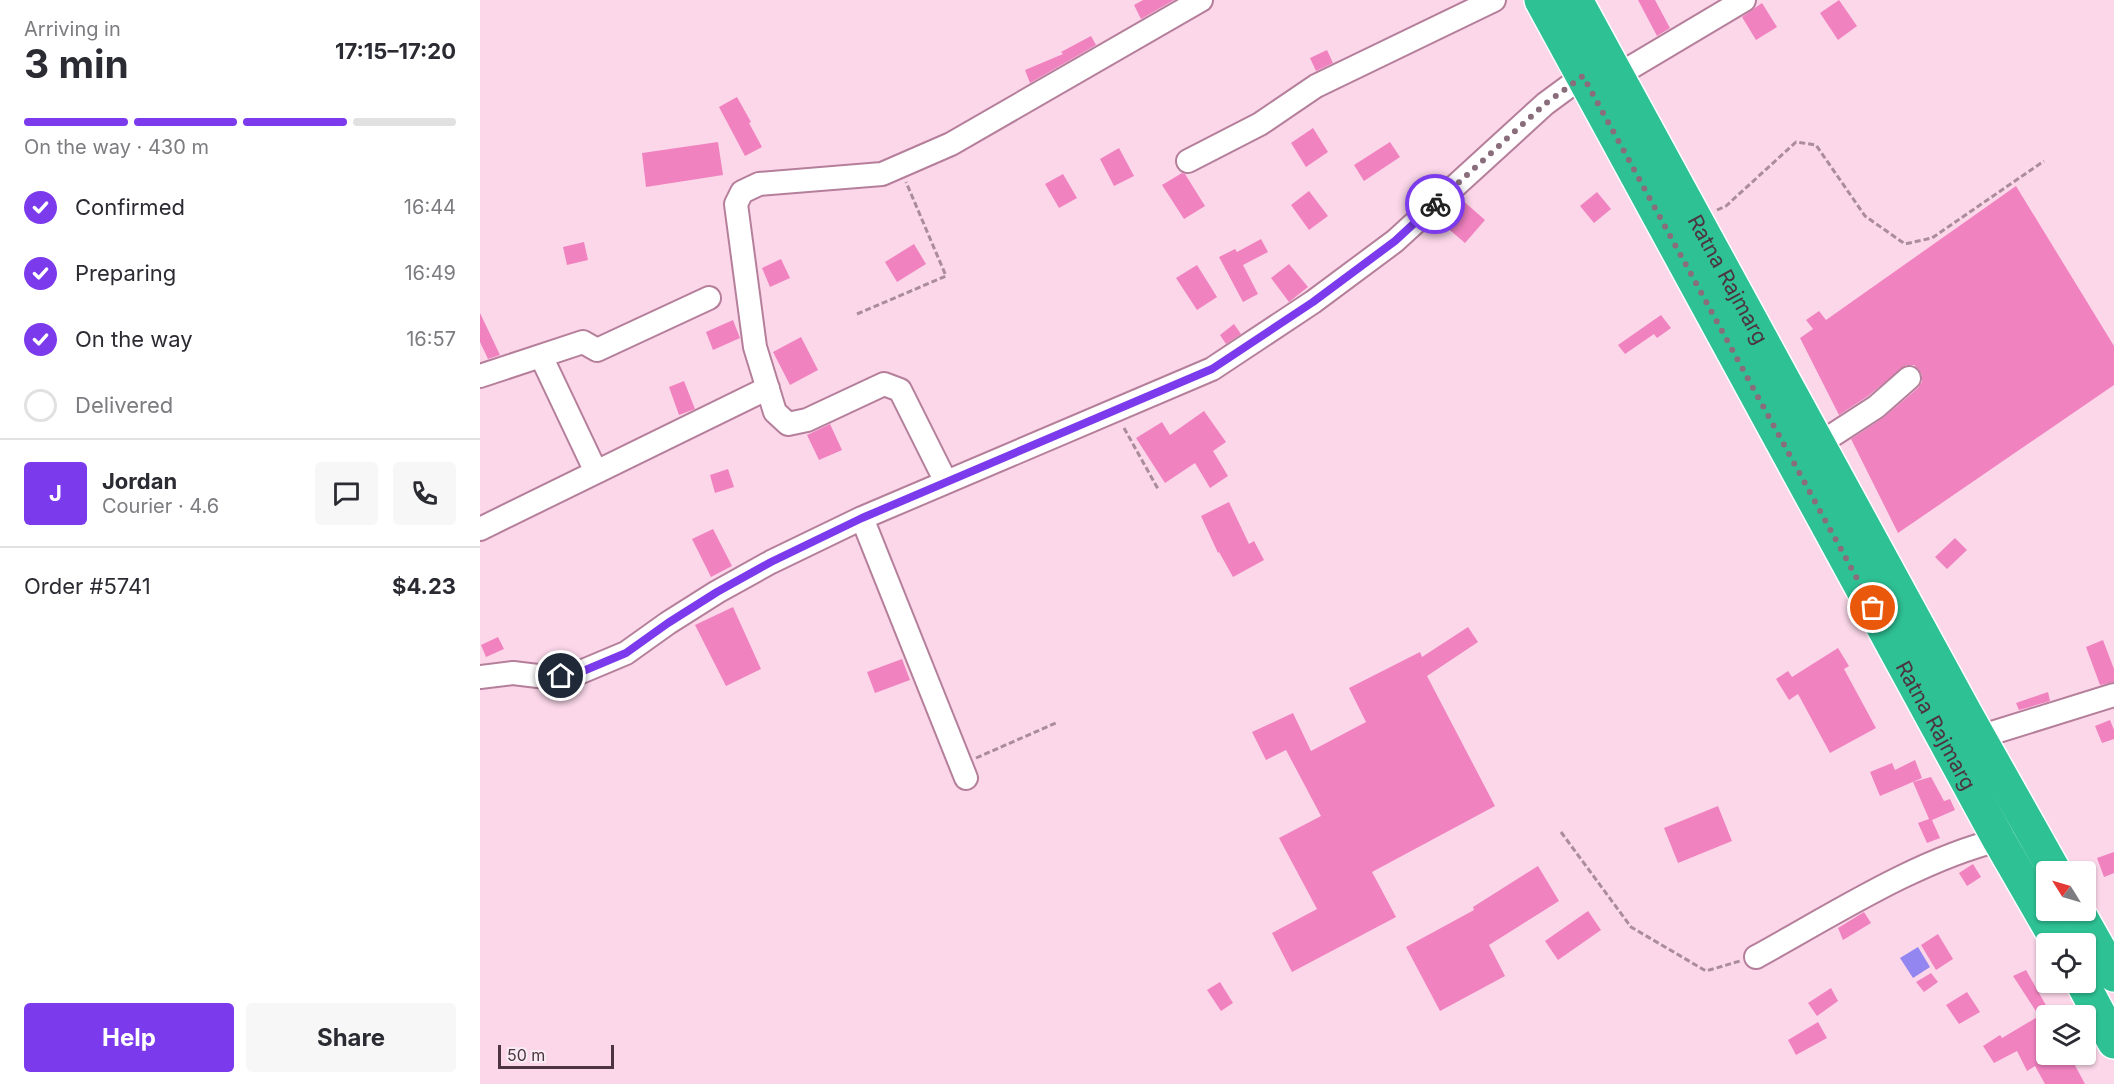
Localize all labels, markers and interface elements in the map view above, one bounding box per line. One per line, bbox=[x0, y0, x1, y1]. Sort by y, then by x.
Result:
text: Arriving in bbox=[24, 17, 121, 41]
text: 17:15–17:20 bbox=[335, 38, 456, 64]
text: 3 min bbox=[24, 40, 129, 87]
text: On the way · 430 m bbox=[24, 135, 209, 159]
courier bbox=[1405, 174, 1465, 234]
icon: bike bbox=[1419, 188, 1452, 221]
icon: check bbox=[24, 191, 57, 224]
text: Confirmed bbox=[75, 194, 185, 220]
text: 16:44 bbox=[404, 195, 456, 219]
street label: Ratna Rajmarg bbox=[1683, 210, 1774, 348]
icon: check bbox=[24, 257, 57, 290]
text: Preparing bbox=[75, 260, 176, 286]
text: 16:49 bbox=[404, 261, 456, 285]
icon: check bbox=[24, 323, 57, 356]
text: On the way bbox=[75, 326, 193, 352]
text: 16:57 bbox=[406, 327, 456, 351]
text: Delivered bbox=[75, 392, 173, 418]
button: chat bbox=[315, 462, 378, 525]
button: phone bbox=[393, 462, 456, 525]
text: Jordan bbox=[102, 468, 177, 494]
text: J bbox=[49, 480, 62, 506]
text: Courier · 4.6 bbox=[102, 494, 219, 518]
text: Order #5741 bbox=[24, 573, 151, 599]
text: $4.23 bbox=[392, 573, 456, 599]
pin bbox=[1847, 582, 1898, 633]
icon: bag bbox=[1856, 591, 1889, 624]
pin bbox=[535, 650, 586, 701]
street label: Ratna Rajmarg bbox=[1891, 656, 1982, 794]
icon: home bbox=[544, 659, 577, 692]
north arrow bbox=[2036, 861, 2096, 921]
map controls bbox=[2036, 861, 2096, 1065]
button: locate bbox=[2036, 933, 2096, 993]
button: Help bbox=[24, 1003, 234, 1072]
button: Share bbox=[246, 1003, 456, 1072]
button: layers bbox=[2036, 1005, 2096, 1065]
scale bar bbox=[498, 1042, 614, 1070]
text: 50 m bbox=[507, 1045, 545, 1065]

